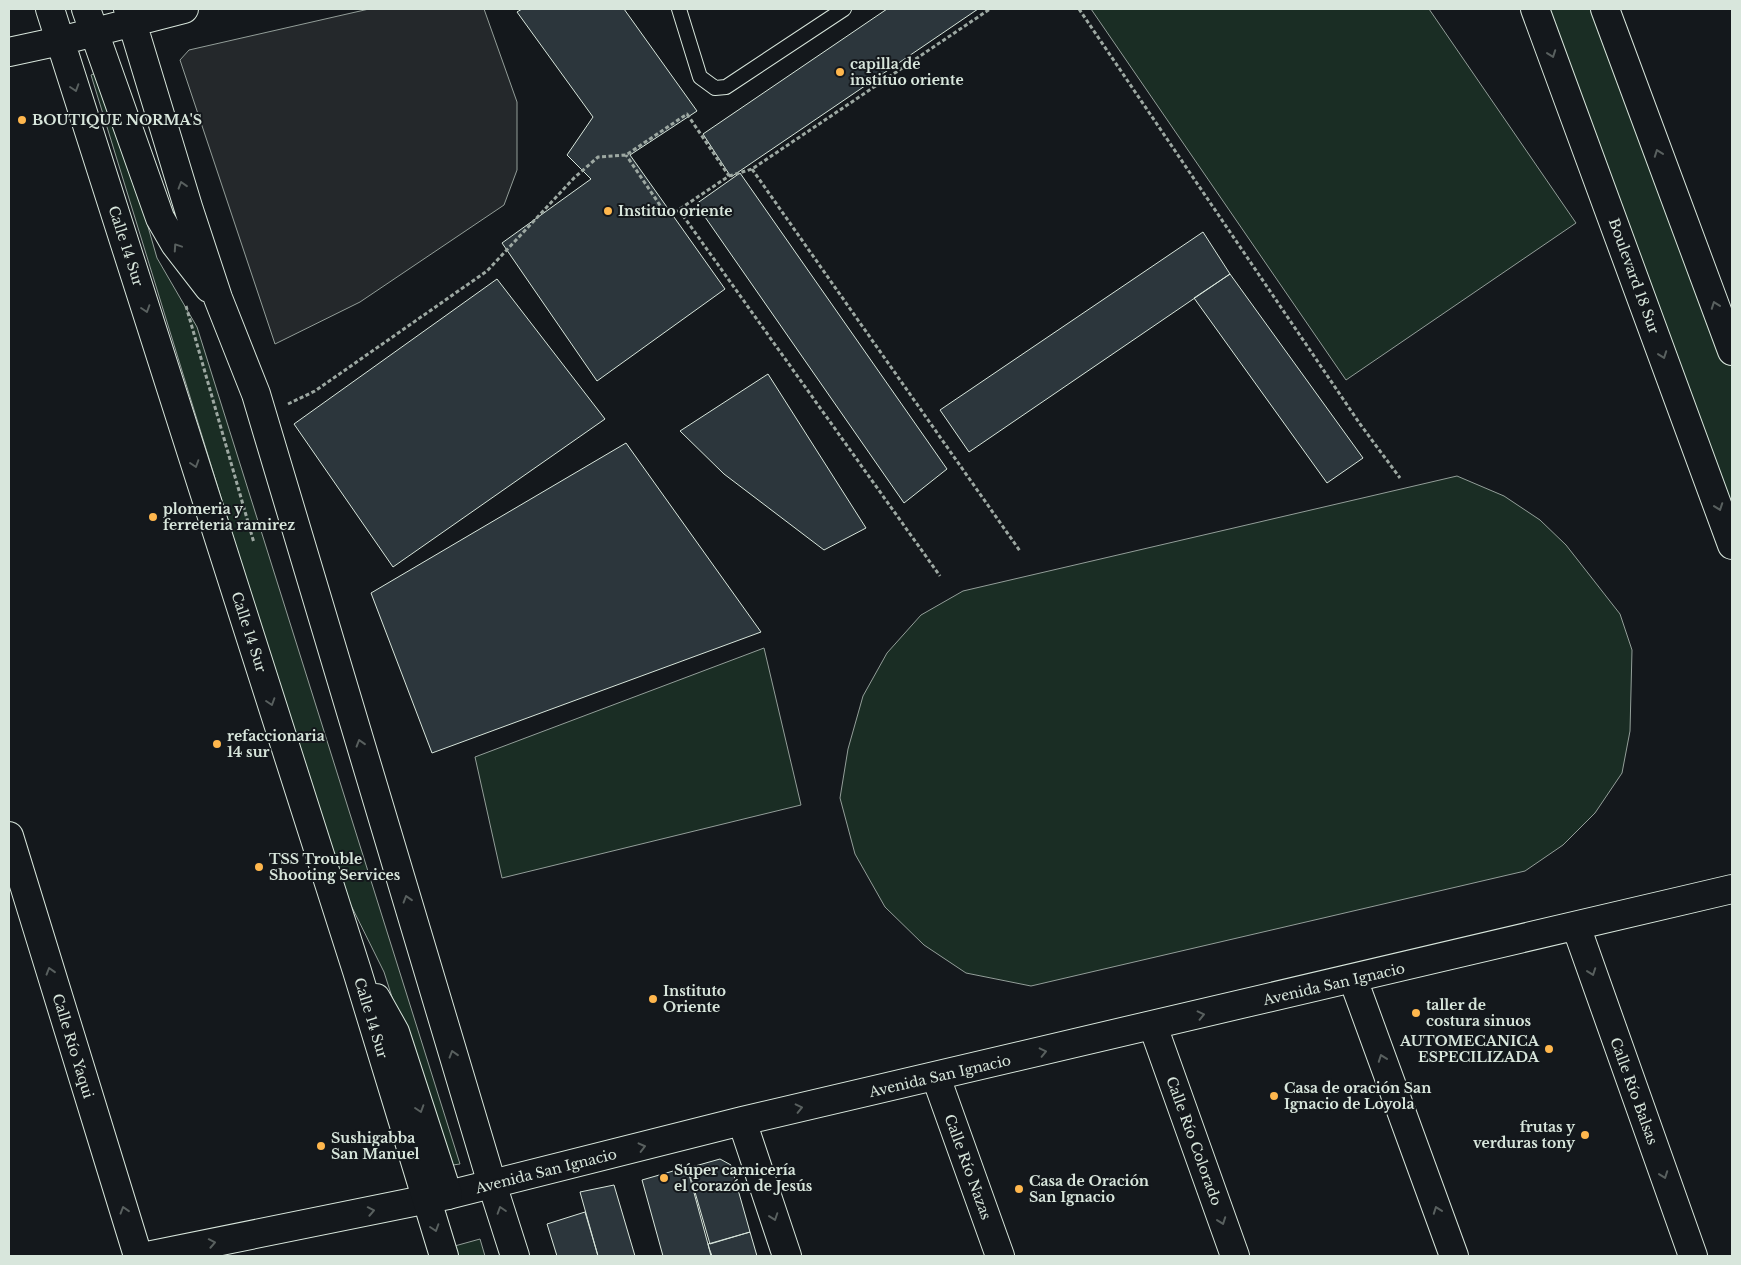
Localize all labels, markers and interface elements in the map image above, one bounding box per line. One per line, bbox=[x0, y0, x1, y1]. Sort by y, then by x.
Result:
one-way arrow bbox=[1546, 50, 1556, 58]
place label: capilla de instituo oriente bbox=[850, 55, 964, 89]
marker: capilla de instituo oriente bbox=[834, 66, 846, 78]
one-way arrow bbox=[69, 83, 79, 91]
place label: BOUTIQUE NORMA'S bbox=[32, 111, 202, 129]
marker: BOUTIQUE NORMA'S bbox=[16, 114, 28, 126]
one-way arrow bbox=[1654, 149, 1665, 158]
one-way arrow bbox=[177, 182, 187, 190]
place label: Instituo oriente bbox=[618, 202, 733, 220]
street label: Calle 14 Sur bbox=[105, 203, 148, 289]
marker: Instituo oriente bbox=[602, 205, 614, 217]
street label: Boulevard 18 Sur bbox=[1605, 216, 1663, 337]
one-way arrow bbox=[174, 243, 183, 252]
one-way arrow bbox=[1711, 301, 1721, 310]
one-way arrow bbox=[140, 305, 150, 313]
one-way arrow bbox=[1657, 350, 1667, 358]
one-way arrow bbox=[189, 459, 199, 468]
place label: plomeria y ferreteria ramirez bbox=[163, 500, 295, 534]
one-way arrow bbox=[1713, 503, 1723, 511]
marker: plomeria y ferreteria ramirez bbox=[147, 511, 159, 523]
street label: Calle 14 Sur bbox=[228, 589, 271, 675]
one-way arrow bbox=[265, 698, 275, 706]
place label: refaccionaria 14 sur bbox=[227, 727, 325, 761]
marker: refaccionaria 14 sur bbox=[211, 738, 223, 750]
one-way arrow bbox=[356, 739, 366, 748]
place label: TSS Trouble Shooting Services bbox=[269, 850, 401, 884]
marker: TSS Trouble Shooting Services bbox=[253, 861, 265, 873]
one-way arrow bbox=[402, 895, 412, 903]
street label: Avenida San Ignacio bbox=[1260, 959, 1407, 1009]
one-way arrow bbox=[46, 967, 56, 975]
one-way arrow bbox=[1586, 968, 1596, 976]
street label: Calle 14 Sur bbox=[350, 975, 392, 1061]
place label: Instituto Oriente bbox=[663, 982, 726, 1016]
street label: Calle Río Yaqui bbox=[49, 991, 98, 1101]
marker: Instituto Oriente bbox=[647, 993, 659, 1005]
place label: taller de costura sinuos bbox=[1426, 996, 1532, 1030]
marker: taller de costura sinuos bbox=[1410, 1007, 1422, 1019]
one-way arrow bbox=[1197, 1010, 1206, 1021]
place label: AUTOMECANICA ESPECILIZADA bbox=[1399, 1032, 1540, 1066]
street label: Calle Río Balsas bbox=[1606, 1035, 1662, 1147]
marker: AUTOMECANICA ESPECILIZADA bbox=[1543, 1043, 1555, 1055]
one-way arrow bbox=[1038, 1047, 1047, 1058]
one-way arrow bbox=[449, 1051, 459, 1059]
street label: Avenida San Ignacio bbox=[866, 1051, 1013, 1101]
one-way arrow bbox=[1378, 1054, 1388, 1063]
street label: Calle Río Colorado bbox=[1162, 1074, 1226, 1208]
place label: Casa de oración San Ignacio de Loyola bbox=[1284, 1079, 1431, 1113]
marker: Casa de oración San Ignacio de Loyola bbox=[1268, 1090, 1280, 1102]
one-way arrow bbox=[795, 1103, 804, 1114]
one-way arrow bbox=[414, 1105, 424, 1113]
street label: Calle Río Nazas bbox=[941, 1112, 995, 1222]
place label: frutas y verduras tony bbox=[1473, 1118, 1576, 1152]
place label: Sushigabba San Manuel bbox=[331, 1129, 420, 1163]
marker: frutas y verduras tony bbox=[1579, 1129, 1591, 1141]
marker: Sushigabba San Manuel bbox=[315, 1140, 327, 1152]
one-way arrow bbox=[637, 1142, 646, 1153]
street label: Avenida San Ignacio bbox=[473, 1145, 619, 1198]
place label: Súper carnicería el corazón de Jesús bbox=[674, 1161, 813, 1195]
one-way arrow bbox=[1658, 1170, 1668, 1179]
marker: Súper carnicería el corazón de Jesús bbox=[658, 1172, 670, 1184]
place label: Casa de Oración San Ignacio bbox=[1029, 1172, 1149, 1206]
marker: Casa de Oración San Ignacio bbox=[1013, 1183, 1025, 1195]
one-way arrow bbox=[119, 1206, 129, 1214]
one-way arrow bbox=[367, 1206, 375, 1216]
one-way arrow bbox=[496, 1206, 506, 1214]
one-way arrow bbox=[1433, 1207, 1443, 1215]
one-way arrow bbox=[768, 1213, 778, 1221]
one-way arrow bbox=[1216, 1216, 1226, 1224]
one-way arrow bbox=[429, 1223, 439, 1232]
one-way arrow bbox=[207, 1238, 216, 1249]

